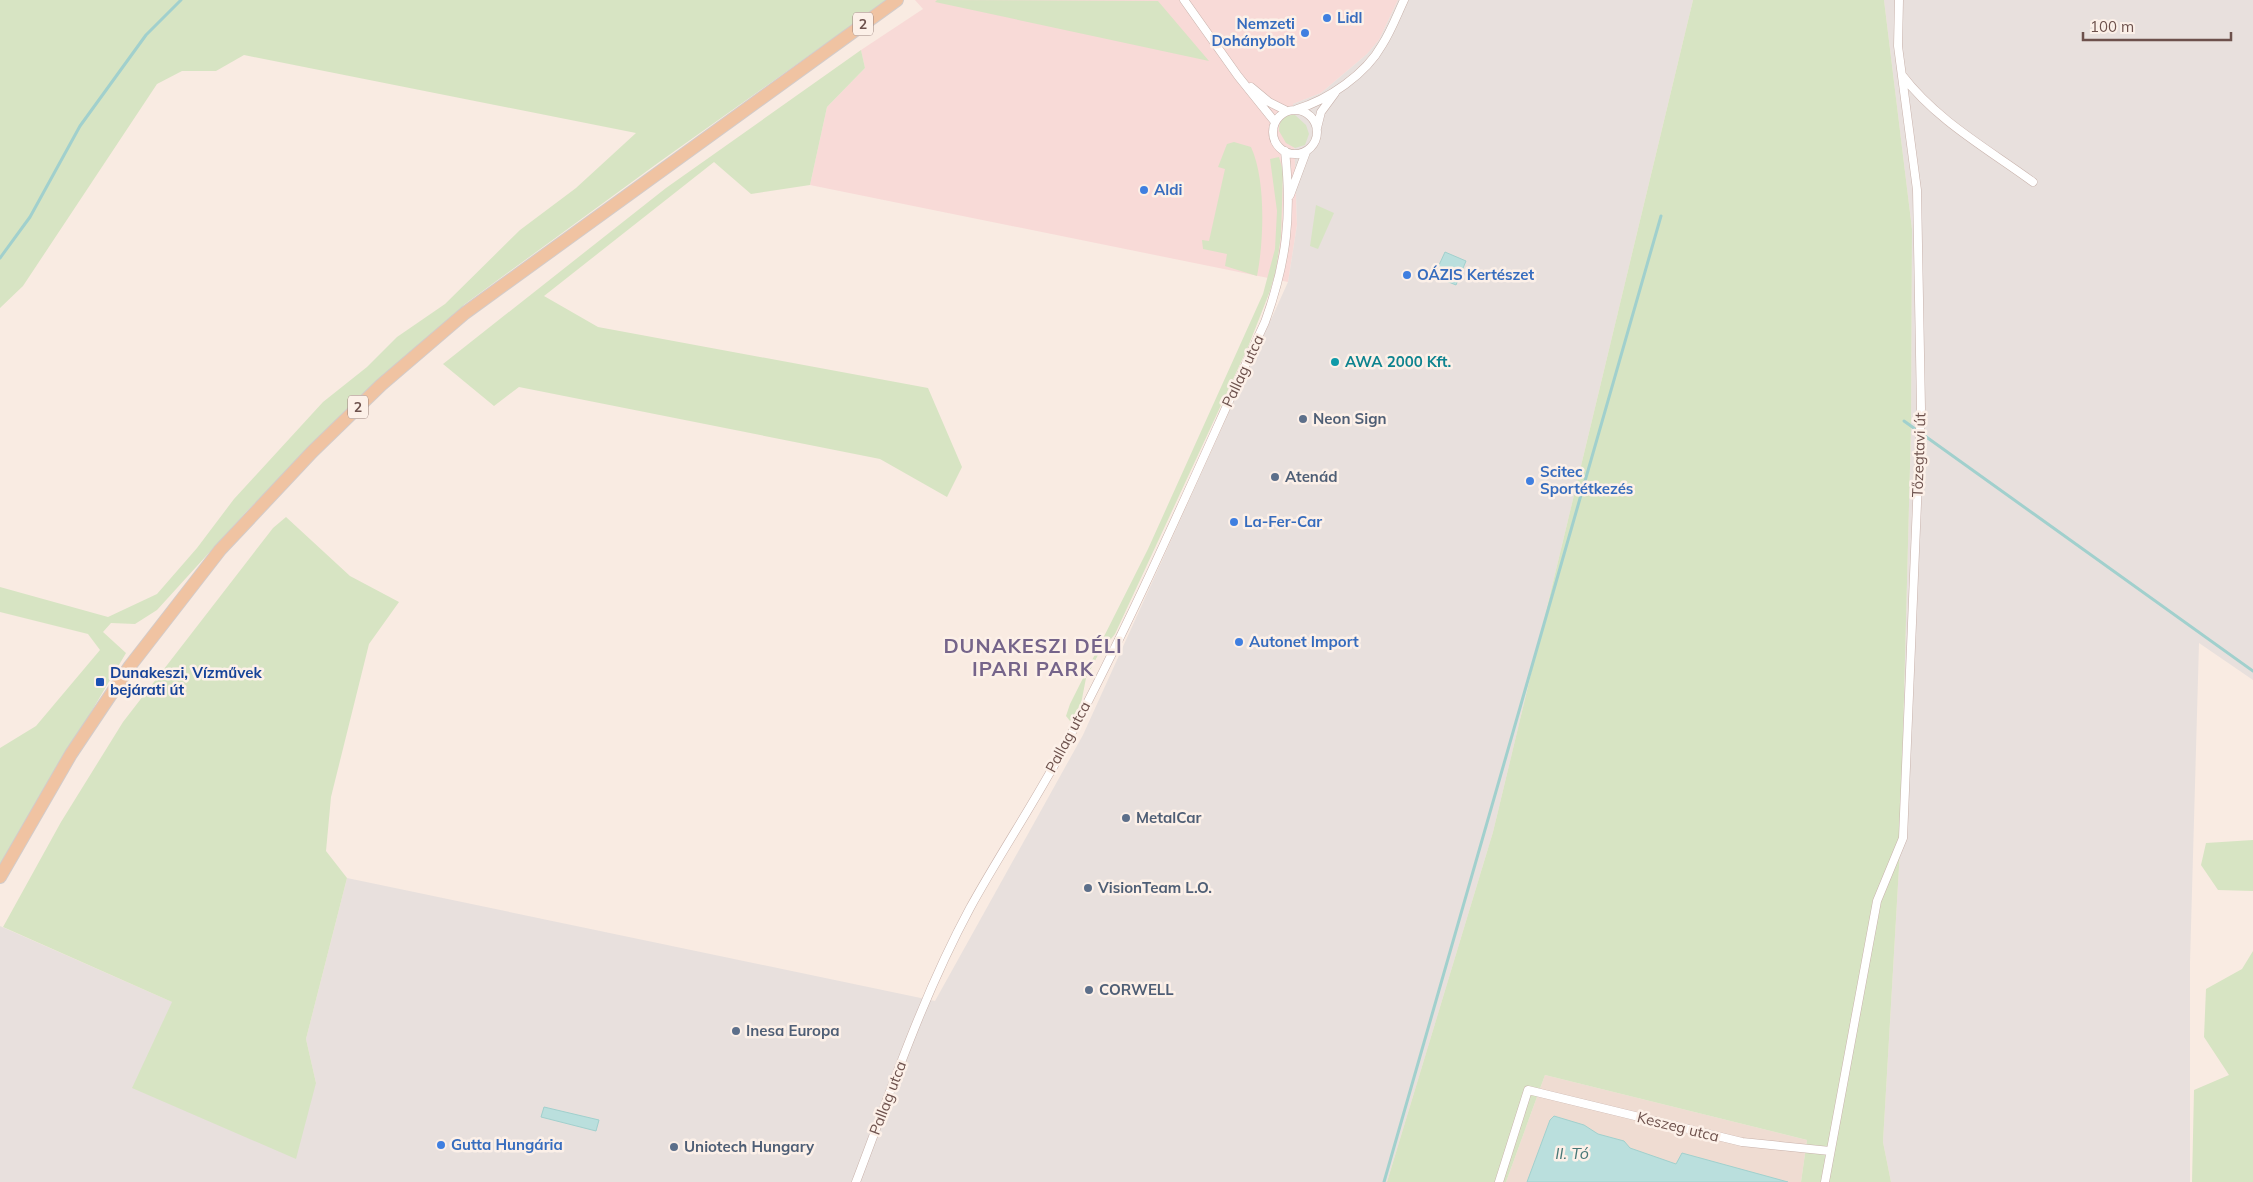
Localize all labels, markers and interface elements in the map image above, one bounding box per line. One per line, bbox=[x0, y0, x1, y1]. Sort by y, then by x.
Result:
place label: Lidl bbox=[1337, 8, 1363, 27]
scale bar bbox=[2083, 10, 2230, 42]
road number: 2 bbox=[853, 12, 873, 36]
marker: Lidl bbox=[1321, 12, 1333, 24]
place label: Nemzeti Dohánybolt bbox=[1211, 14, 1295, 50]
text: 100 m bbox=[2090, 17, 2134, 36]
marker: Nemzeti Dohánybolt bbox=[1299, 27, 1311, 39]
place label: Aldi bbox=[1154, 180, 1182, 199]
marker: Aldi bbox=[1138, 184, 1150, 196]
place label: OÁZIS Kertészet bbox=[1417, 265, 1534, 284]
marker: OÁZIS Kertészet bbox=[1401, 269, 1413, 281]
street label: Pallag utca bbox=[1218, 332, 1268, 410]
place label: AWA 2000 Kft. bbox=[1345, 352, 1451, 371]
marker: AWA 2000 Kft. bbox=[1329, 356, 1341, 368]
road number: 2 bbox=[348, 396, 368, 418]
place label: Neon Sign bbox=[1313, 409, 1387, 428]
street label: Tőzegtavi út bbox=[1908, 412, 1929, 498]
marker: Neon Sign bbox=[1297, 413, 1309, 425]
place label: Scitec Sportétkezés bbox=[1540, 462, 1633, 498]
place label: Atenád bbox=[1285, 467, 1338, 486]
marker: Atenád bbox=[1269, 471, 1281, 483]
marker: Scitec Sportétkezés bbox=[1524, 475, 1536, 487]
place label: La-Fer-Car bbox=[1244, 512, 1322, 531]
marker: La-Fer-Car bbox=[1228, 516, 1240, 528]
place label: Autonet Import bbox=[1249, 632, 1359, 651]
district label: DUNAKESZI DÉLI IPARI PARK bbox=[943, 633, 1123, 681]
marker: Autonet Import bbox=[1233, 636, 1245, 648]
place label: Dunakeszi, Vízművek bejárati út bbox=[110, 663, 262, 699]
marker: Dunakeszi, Vízművek bejárati út bbox=[94, 676, 106, 688]
street label: Pallag utca bbox=[1041, 698, 1094, 776]
place label: MetalCar bbox=[1136, 808, 1201, 827]
marker: MetalCar bbox=[1120, 812, 1132, 824]
place label: VisionTeam L.O. bbox=[1097, 878, 1212, 897]
marker: VisionTeam L.O. bbox=[1082, 882, 1094, 894]
place label: CORWELL bbox=[1099, 980, 1174, 999]
marker: CORWELL bbox=[1083, 984, 1095, 996]
place label: Inesa Europa bbox=[746, 1021, 840, 1040]
marker: Inesa Europa bbox=[730, 1025, 742, 1037]
street label: Pallag utca bbox=[865, 1058, 910, 1137]
street label: Keszeg utca bbox=[1635, 1107, 1721, 1146]
place label: Gutta Hungária bbox=[451, 1135, 563, 1154]
place label: Uniotech Hungary bbox=[684, 1137, 815, 1156]
marker: Gutta Hungária bbox=[435, 1139, 447, 1151]
marker: Uniotech Hungary bbox=[668, 1141, 680, 1153]
water label: II. Tó bbox=[1555, 1143, 1589, 1163]

